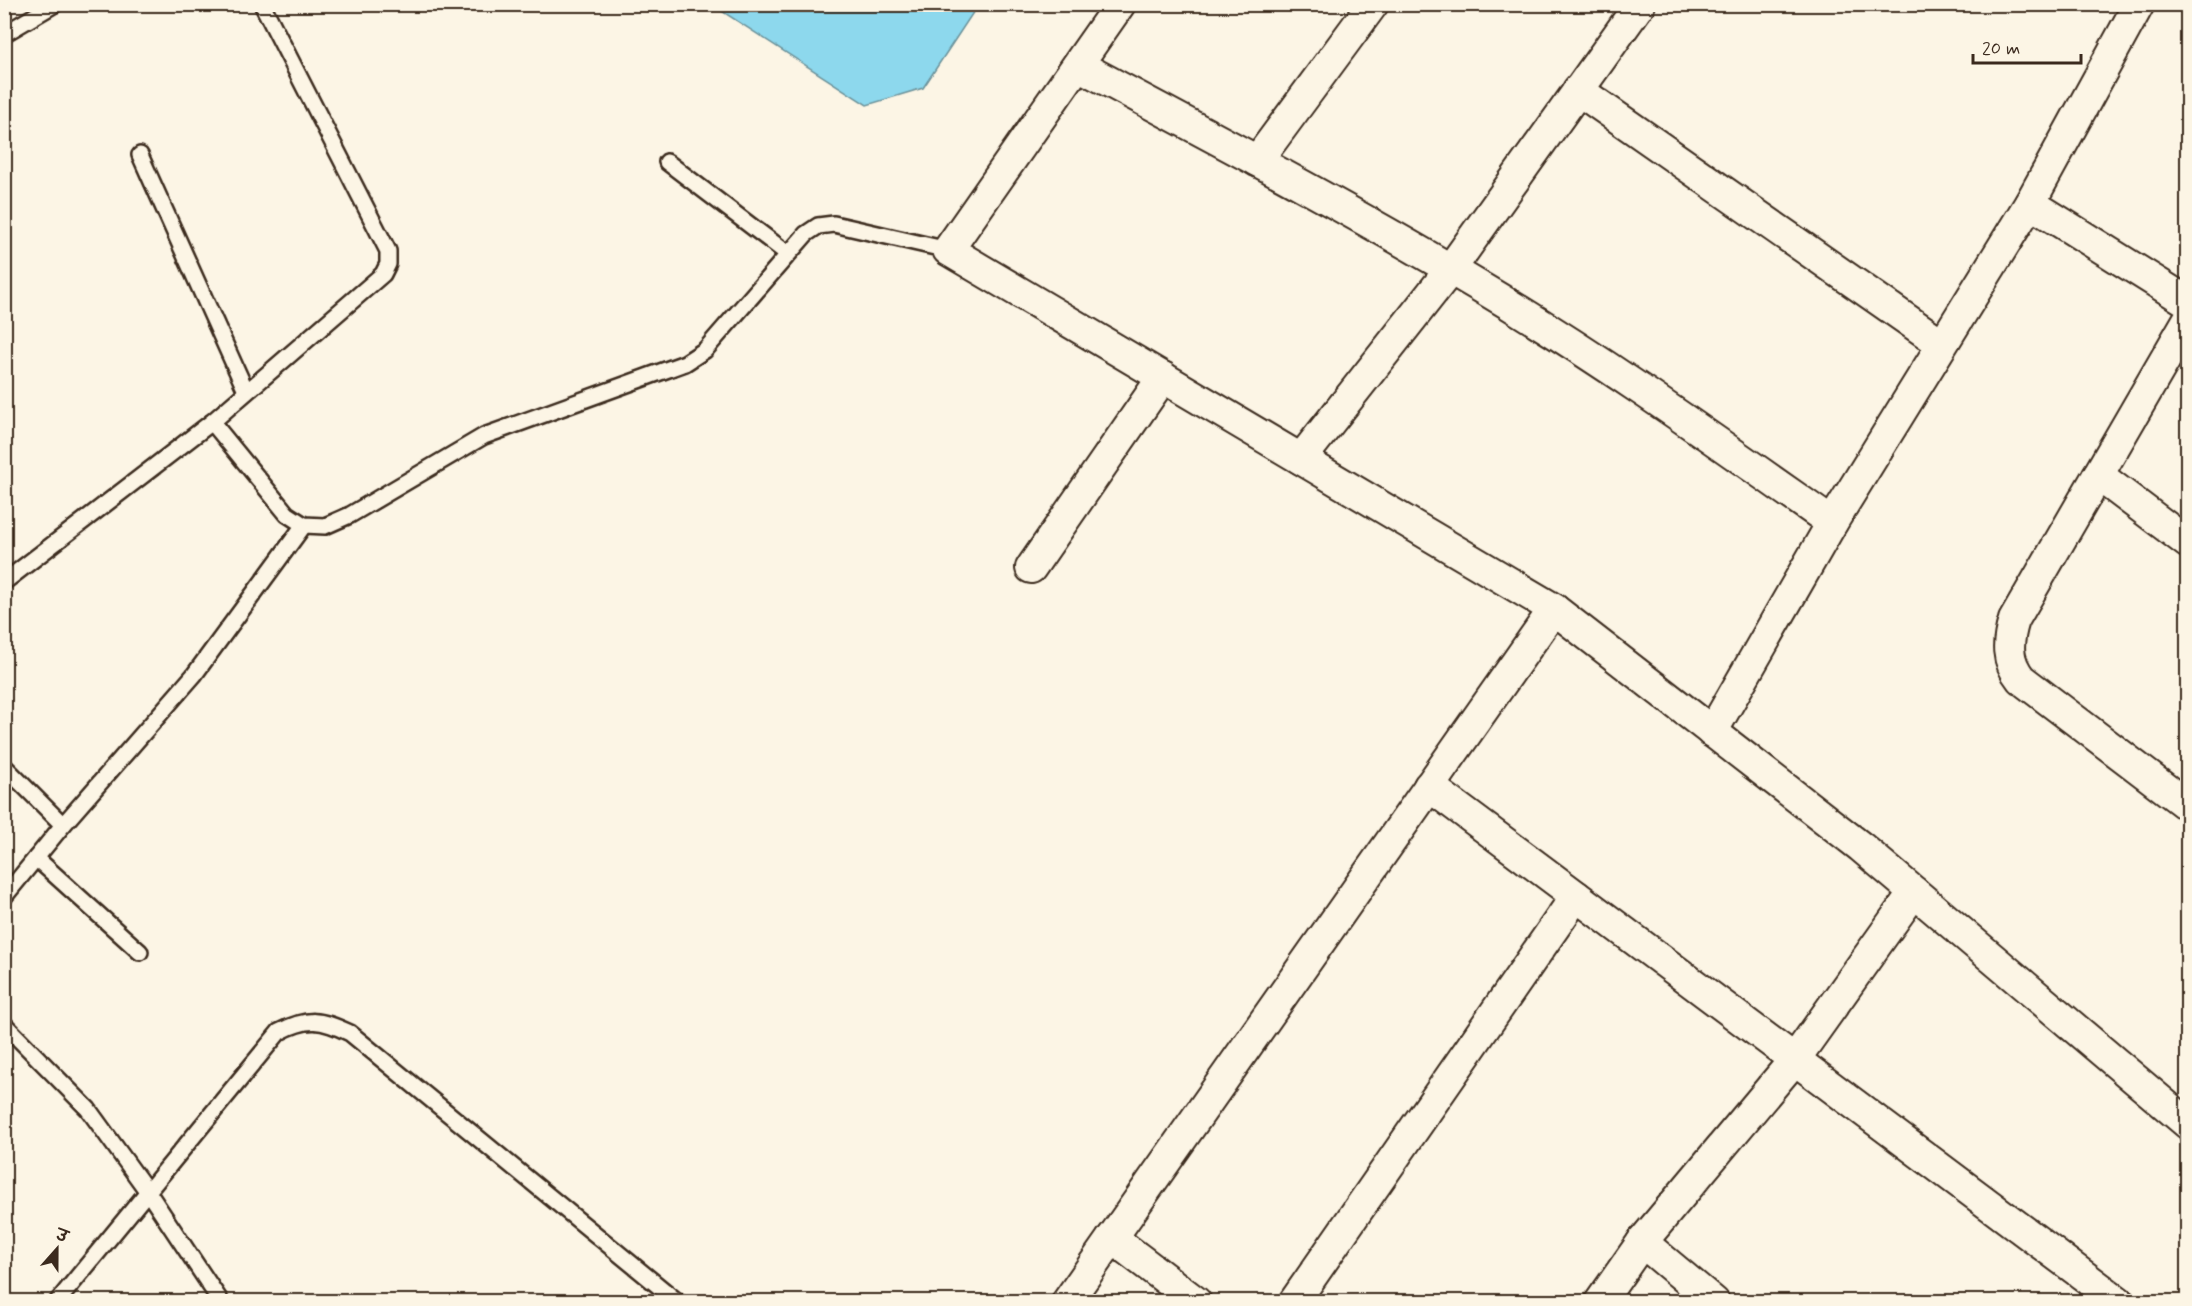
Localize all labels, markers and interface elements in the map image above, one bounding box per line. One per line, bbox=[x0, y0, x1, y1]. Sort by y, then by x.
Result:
scale bar bbox=[1973, 27, 2081, 65]
text: 20 m bbox=[1982, 37, 2020, 61]
north arrow bbox=[27, 1219, 87, 1279]
text: उ bbox=[51, 1224, 72, 1249]

